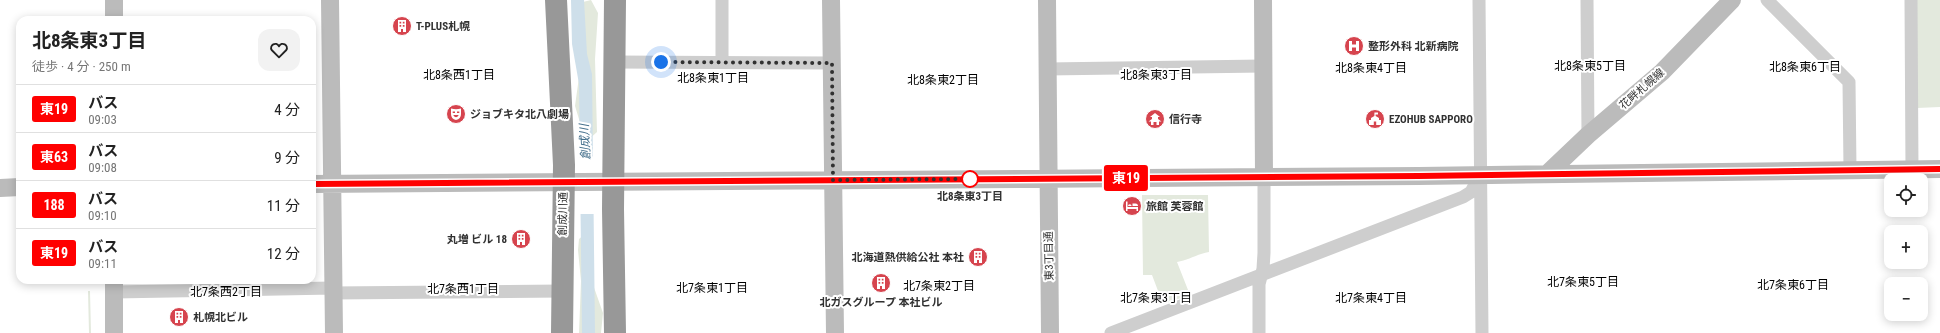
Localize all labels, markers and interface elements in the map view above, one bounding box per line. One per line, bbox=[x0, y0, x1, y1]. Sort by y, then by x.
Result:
building icon: T-PLUS札幌 bbox=[391, 15, 413, 37]
place label: T-PLUS札幌 bbox=[416, 20, 470, 33]
text: 北8条東3丁目 bbox=[32, 29, 146, 52]
button: heart bbox=[258, 29, 300, 71]
hospital icon: 整形外科 北新病院 bbox=[1343, 35, 1365, 57]
place label: 整形外科 北新病院 bbox=[1368, 40, 1459, 53]
your location bbox=[651, 52, 671, 72]
text: 徒歩 · 4 分 · 250 m bbox=[32, 59, 131, 74]
district label: 北8条東5丁目 bbox=[1554, 59, 1626, 73]
district label: 北8条東6丁目 bbox=[1769, 60, 1841, 74]
district label: 北8条東4丁目 bbox=[1335, 61, 1407, 75]
street label: 花畔札幌線 bbox=[1617, 66, 1667, 112]
district label: 北8条西1丁目 bbox=[423, 68, 495, 82]
district label: 北8条東3丁目 bbox=[1120, 68, 1192, 82]
district label: 北8条東1丁目 bbox=[677, 71, 749, 85]
district label: 北8条東2丁目 bbox=[907, 73, 979, 87]
text: バス bbox=[88, 94, 118, 112]
text: 東19 bbox=[40, 101, 68, 117]
text: 4 分 bbox=[274, 101, 300, 119]
theatre icon: ジョブキタ北八劇場 bbox=[445, 103, 467, 125]
place label: ジョブキタ北八劇場 bbox=[470, 108, 569, 121]
temple icon: 信行寺 bbox=[1144, 108, 1166, 130]
public building icon: EZOHUB SAPPORO bbox=[1364, 108, 1386, 130]
text: 09:03 bbox=[88, 112, 117, 127]
place label: 信行寺 bbox=[1169, 113, 1202, 126]
place label: EZOHUB SAPPORO bbox=[1389, 113, 1473, 126]
water label: 創成川 bbox=[577, 122, 593, 160]
text: バス bbox=[88, 142, 118, 160]
text: 東63 bbox=[40, 149, 68, 165]
text: 9 分 bbox=[274, 149, 300, 167]
text: 09:08 bbox=[88, 160, 117, 175]
line badge: 東19 bbox=[1103, 165, 1149, 191]
marker: 北8条東3丁目 bbox=[961, 170, 979, 188]
text: 東19 bbox=[1112, 170, 1140, 186]
map controls bbox=[1884, 173, 1928, 321]
button: locate bbox=[1884, 173, 1928, 217]
text: バス bbox=[88, 190, 118, 208]
place label: 北8条東3丁目 bbox=[937, 190, 1003, 203]
street label: 創成川通 bbox=[556, 192, 570, 236]
hotel icon: 旅館 芙蓉館 bbox=[1121, 195, 1143, 217]
text: 188 bbox=[43, 197, 65, 213]
text: 11 分 bbox=[267, 197, 300, 215]
place label: 旅館 芙蓉館 bbox=[1146, 200, 1204, 213]
text: 09:10 bbox=[88, 208, 117, 223]
button: + bbox=[1884, 225, 1928, 269]
building icon: 丸増 ビル 18 bbox=[510, 228, 532, 250]
street label: 東3丁目通 bbox=[1042, 231, 1056, 281]
place label: 丸増 ビル 18 bbox=[447, 233, 507, 246]
text: バス bbox=[88, 238, 118, 256]
text: 東19 bbox=[40, 245, 68, 261]
text: 12 分 bbox=[267, 245, 300, 263]
building icon: 北海道熱供給公社 本社 bbox=[967, 246, 989, 268]
place label: 北海道熱供給公社 本社 bbox=[851, 251, 964, 264]
text: 09:11 bbox=[88, 256, 117, 271]
building icon: 北ガスグループ 本社ビル bbox=[870, 272, 892, 294]
district label: 北7条東5丁目 bbox=[1547, 275, 1619, 289]
button: − bbox=[1884, 277, 1928, 321]
district label: 北7条東6丁目 bbox=[1757, 278, 1829, 292]
district label: 北7条東2丁目 bbox=[903, 279, 975, 293]
district label: 北7条東1丁目 bbox=[676, 281, 748, 295]
district label: 北7条西1丁目 bbox=[427, 282, 499, 296]
district label: 北7条西2丁目 bbox=[190, 285, 262, 299]
district label: 北7条東3丁目 bbox=[1120, 291, 1192, 305]
district label: 北7条東4丁目 bbox=[1335, 291, 1407, 305]
place label: 北ガスグループ 本社ビル bbox=[820, 296, 942, 309]
building icon: 札幌北ビル bbox=[168, 306, 190, 328]
place label: 札幌北ビル bbox=[193, 311, 248, 324]

